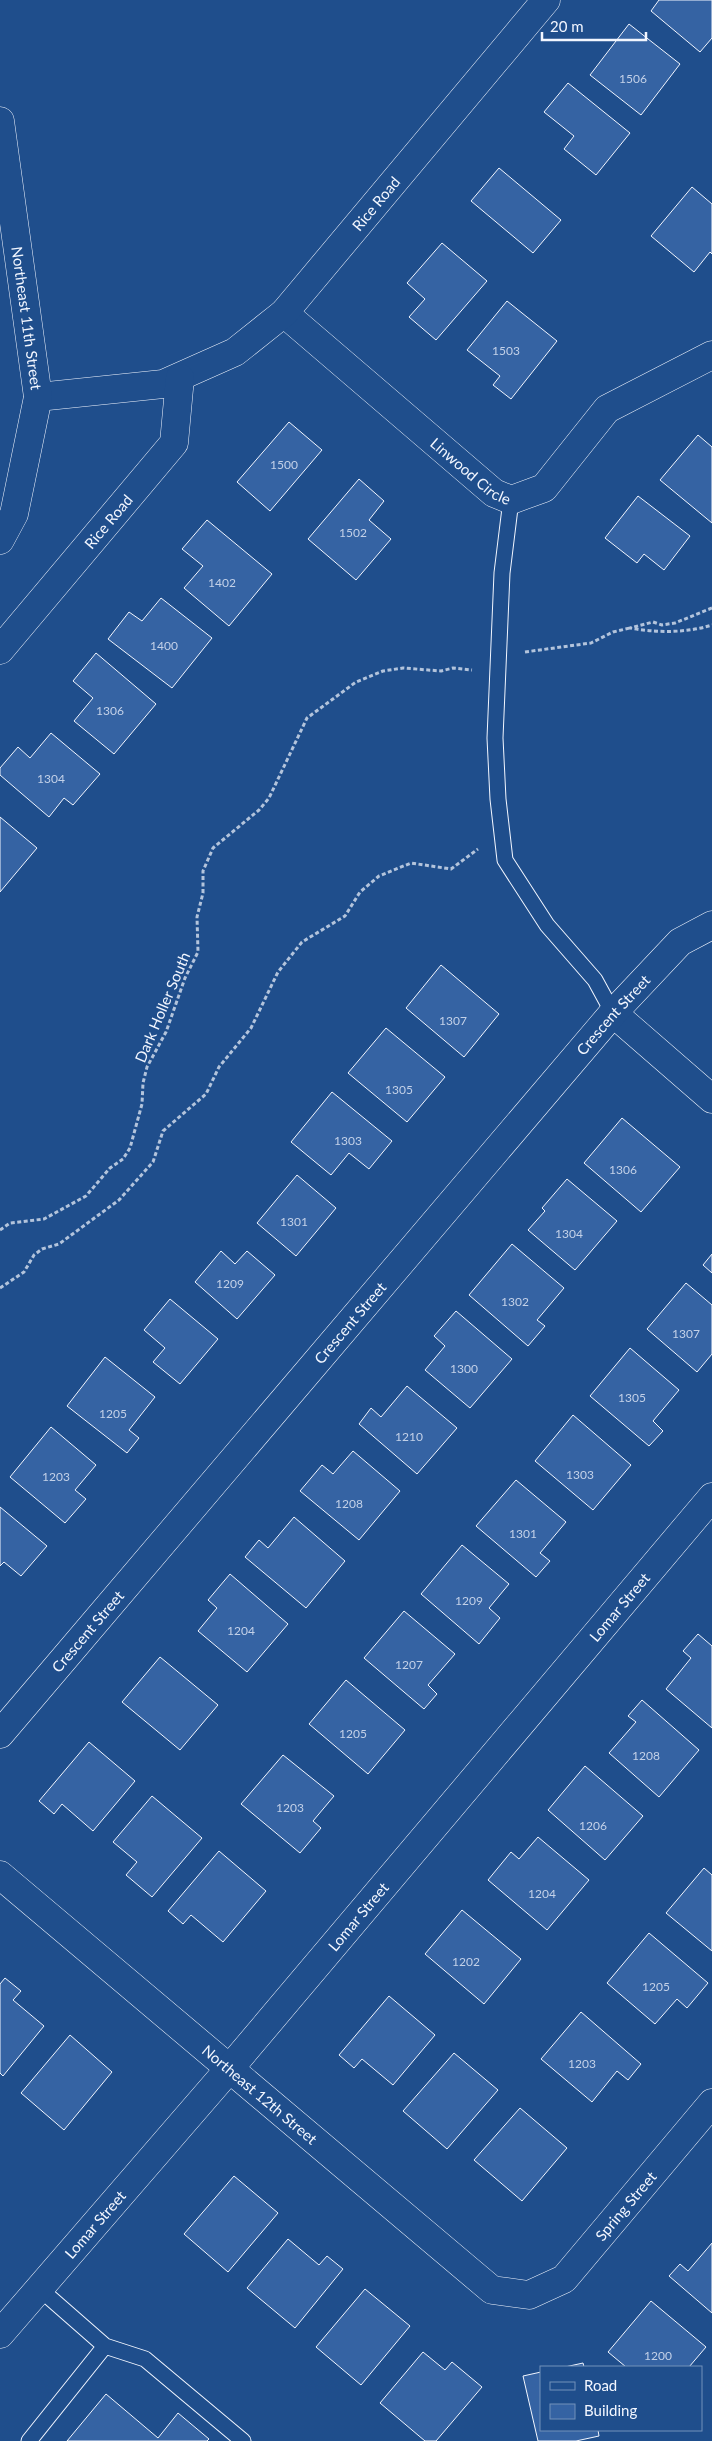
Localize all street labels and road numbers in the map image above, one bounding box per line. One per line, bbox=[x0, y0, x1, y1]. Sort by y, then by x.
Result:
street label: Rice Road bbox=[348, 173, 403, 234]
street label: Northeast 11th Street bbox=[8, 245, 46, 392]
street label: Linwood Circle bbox=[427, 434, 514, 508]
street label: Rice Road bbox=[80, 491, 136, 552]
street label: Dark Holler South bbox=[131, 949, 193, 1065]
street label: Crescent Street bbox=[572, 970, 654, 1059]
street label: Crescent Street bbox=[310, 1278, 390, 1367]
street label: Lomar Street bbox=[585, 1569, 654, 1645]
street label: Crescent Street bbox=[48, 1586, 128, 1676]
street label: Lomar Street bbox=[324, 1878, 392, 1954]
street label: Northeast 12th Street bbox=[199, 2041, 321, 2148]
street label: Spring Street bbox=[591, 2167, 660, 2244]
street label: Lomar Street bbox=[61, 2186, 130, 2262]

